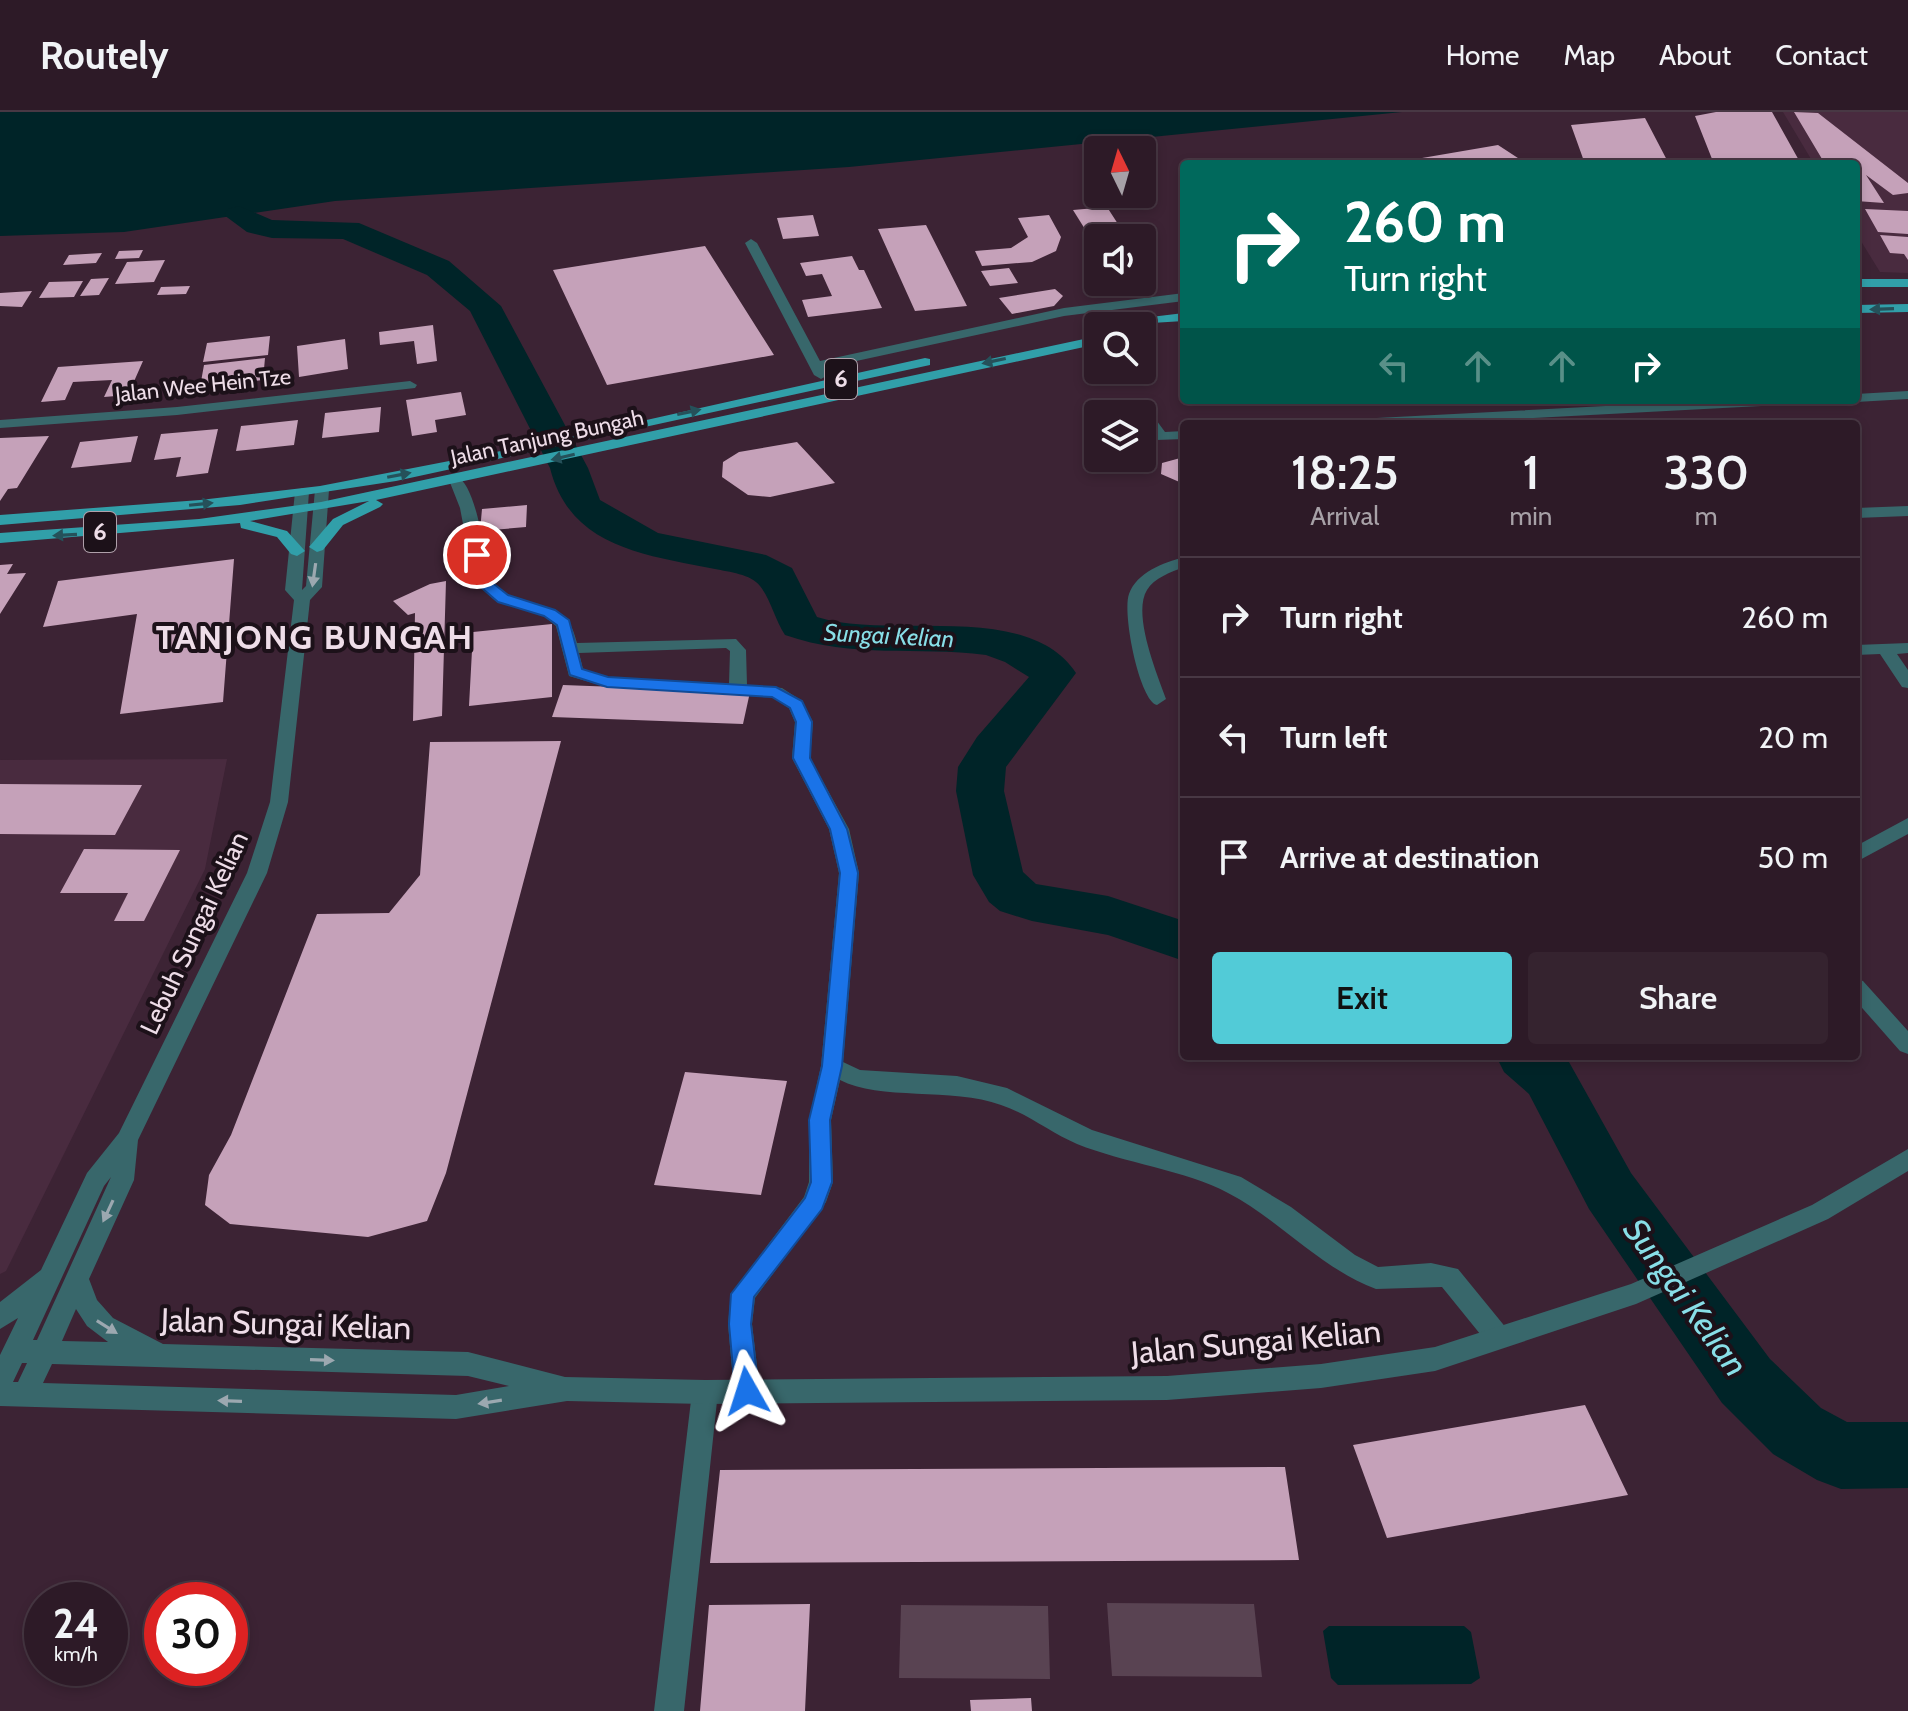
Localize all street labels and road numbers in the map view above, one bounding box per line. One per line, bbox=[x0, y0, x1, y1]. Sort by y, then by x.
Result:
road number: 6 bbox=[825, 359, 857, 399]
street label: Jalan Wee Hein Tze bbox=[113, 363, 292, 408]
street label: Jalan Tanjung Bungah bbox=[447, 404, 646, 471]
road number: 6 bbox=[84, 512, 116, 552]
street label: Lebuh Sungai Kelian bbox=[133, 827, 255, 1039]
street label: Jalan Sungai Kelian bbox=[159, 1300, 412, 1347]
street label: Jalan Sungai Kelian bbox=[1128, 1311, 1382, 1372]

